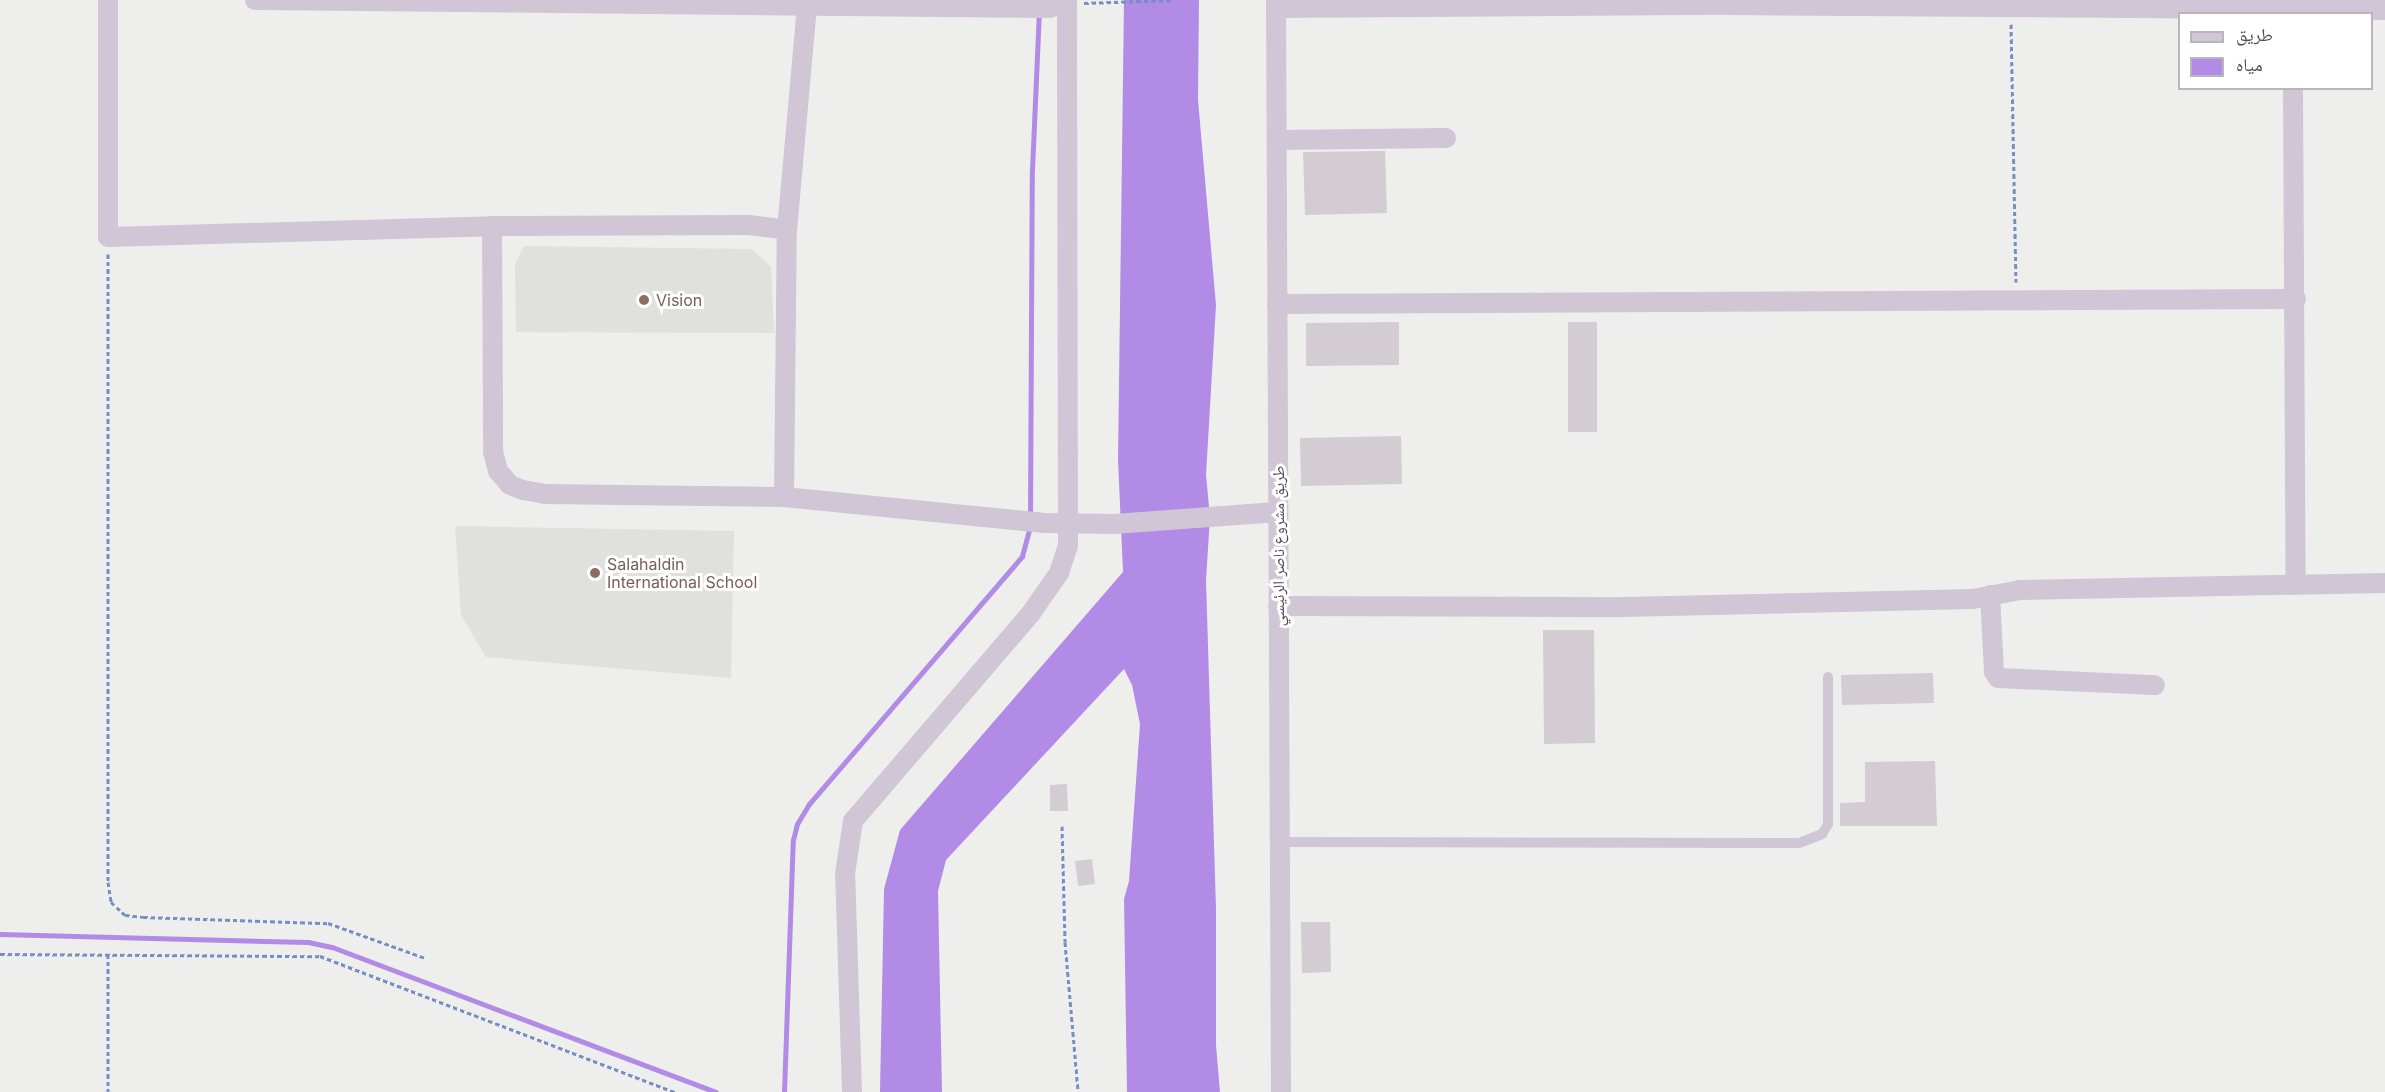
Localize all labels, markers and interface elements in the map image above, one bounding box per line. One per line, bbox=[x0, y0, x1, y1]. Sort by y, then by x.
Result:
legend bbox=[2178, 12, 2373, 90]
text: طريق bbox=[2236, 24, 2273, 45]
text: مياه bbox=[2236, 54, 2263, 75]
place label: Vision bbox=[656, 290, 702, 310]
marker: Vision bbox=[637, 293, 651, 307]
street label: طريق مشروع ناصر الرئيسي bbox=[1268, 466, 1288, 626]
place label: Salahaldin International School bbox=[607, 554, 757, 592]
marker: Salahaldin International School bbox=[588, 566, 602, 580]

